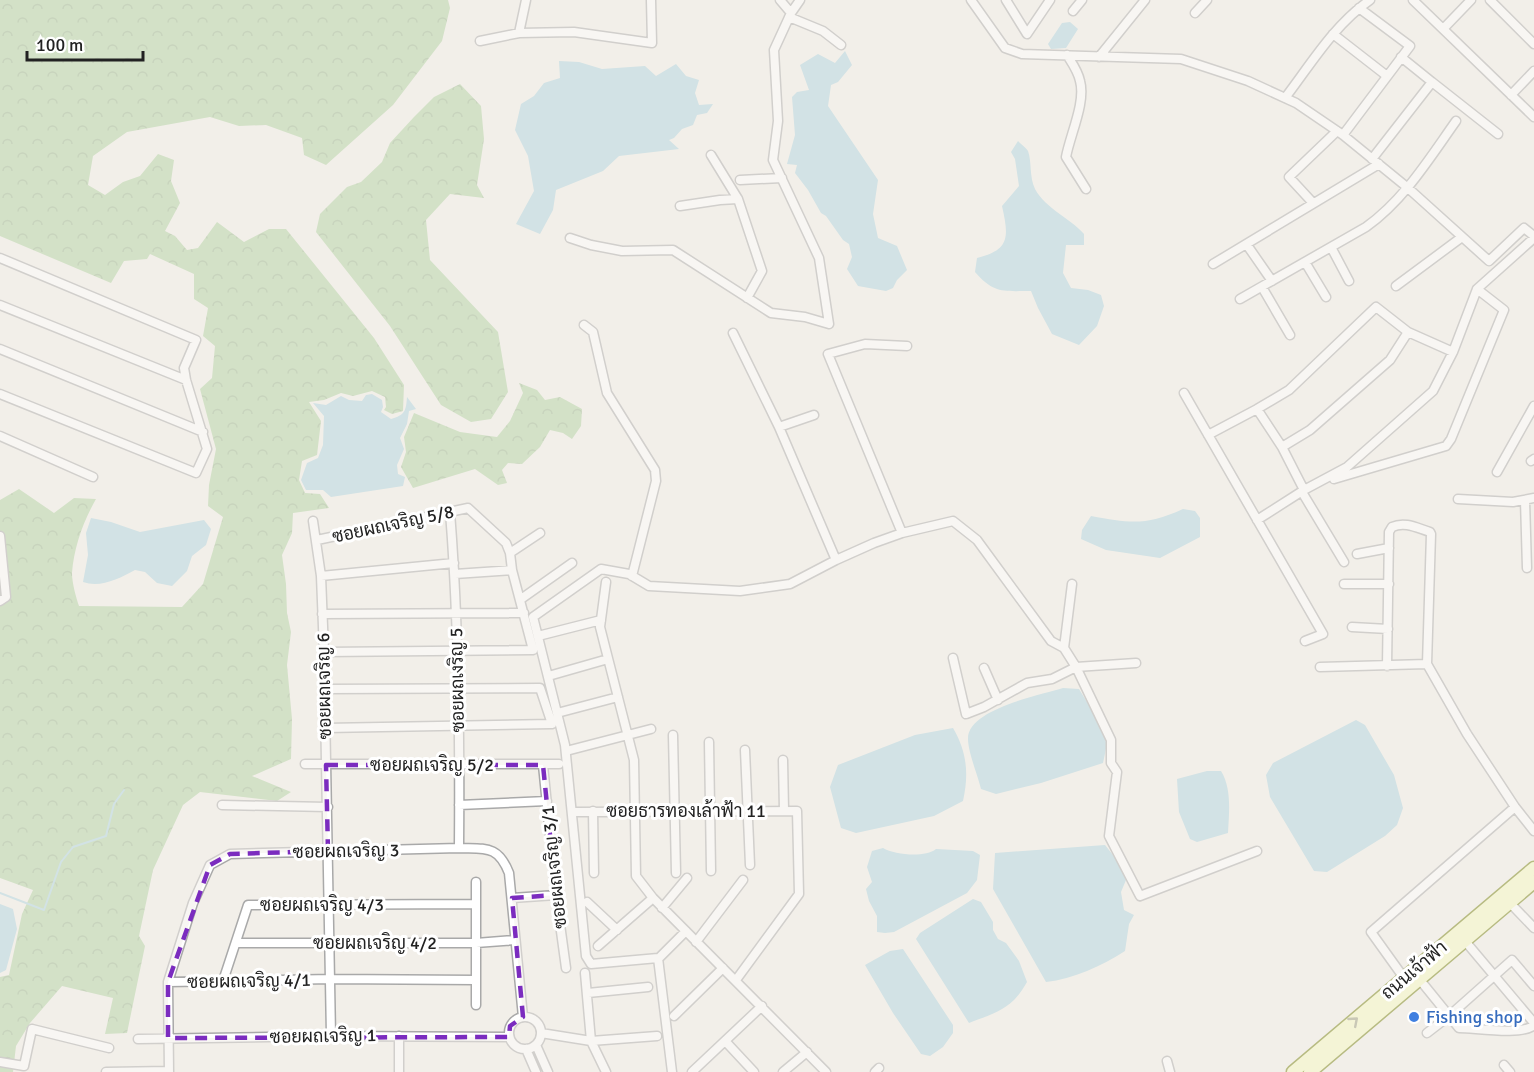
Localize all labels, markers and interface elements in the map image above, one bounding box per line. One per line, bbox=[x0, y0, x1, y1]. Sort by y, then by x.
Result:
scale bar bbox=[27, 24, 142, 62]
text: 100 m bbox=[36, 34, 83, 56]
street label: ซอยผถเจริญ 5/8 bbox=[330, 500, 456, 548]
street label: ซอยผถเงริญ 5 bbox=[445, 627, 469, 733]
street label: ซอยผถเจริญ 6 bbox=[312, 633, 336, 739]
street label: ซอยผถเจริญ 5/2 bbox=[370, 754, 494, 776]
street label: ซอยธารทองเล้าฟ้า 11 bbox=[606, 799, 766, 822]
street label: ซอยผถเจริญ 3/1 bbox=[537, 804, 571, 930]
street label: ซอยผถเจริญ 3 bbox=[293, 839, 399, 863]
street label: ซอยผถเจริญ 4/3 bbox=[260, 894, 384, 916]
street label: ซอยผถเจริญ 4/2 bbox=[313, 932, 437, 954]
street label: ถนนเจ้าฟ้า bbox=[1376, 935, 1451, 1004]
street label: ซอยผถเจริญ 4/1 bbox=[187, 969, 311, 993]
place label: Fishing shop bbox=[1426, 1006, 1523, 1028]
marker: Fishing shop bbox=[1407, 1010, 1421, 1024]
one-way arrow bbox=[1347, 1017, 1358, 1028]
street label: ซอยผถเจริญ 1 bbox=[270, 1024, 376, 1048]

